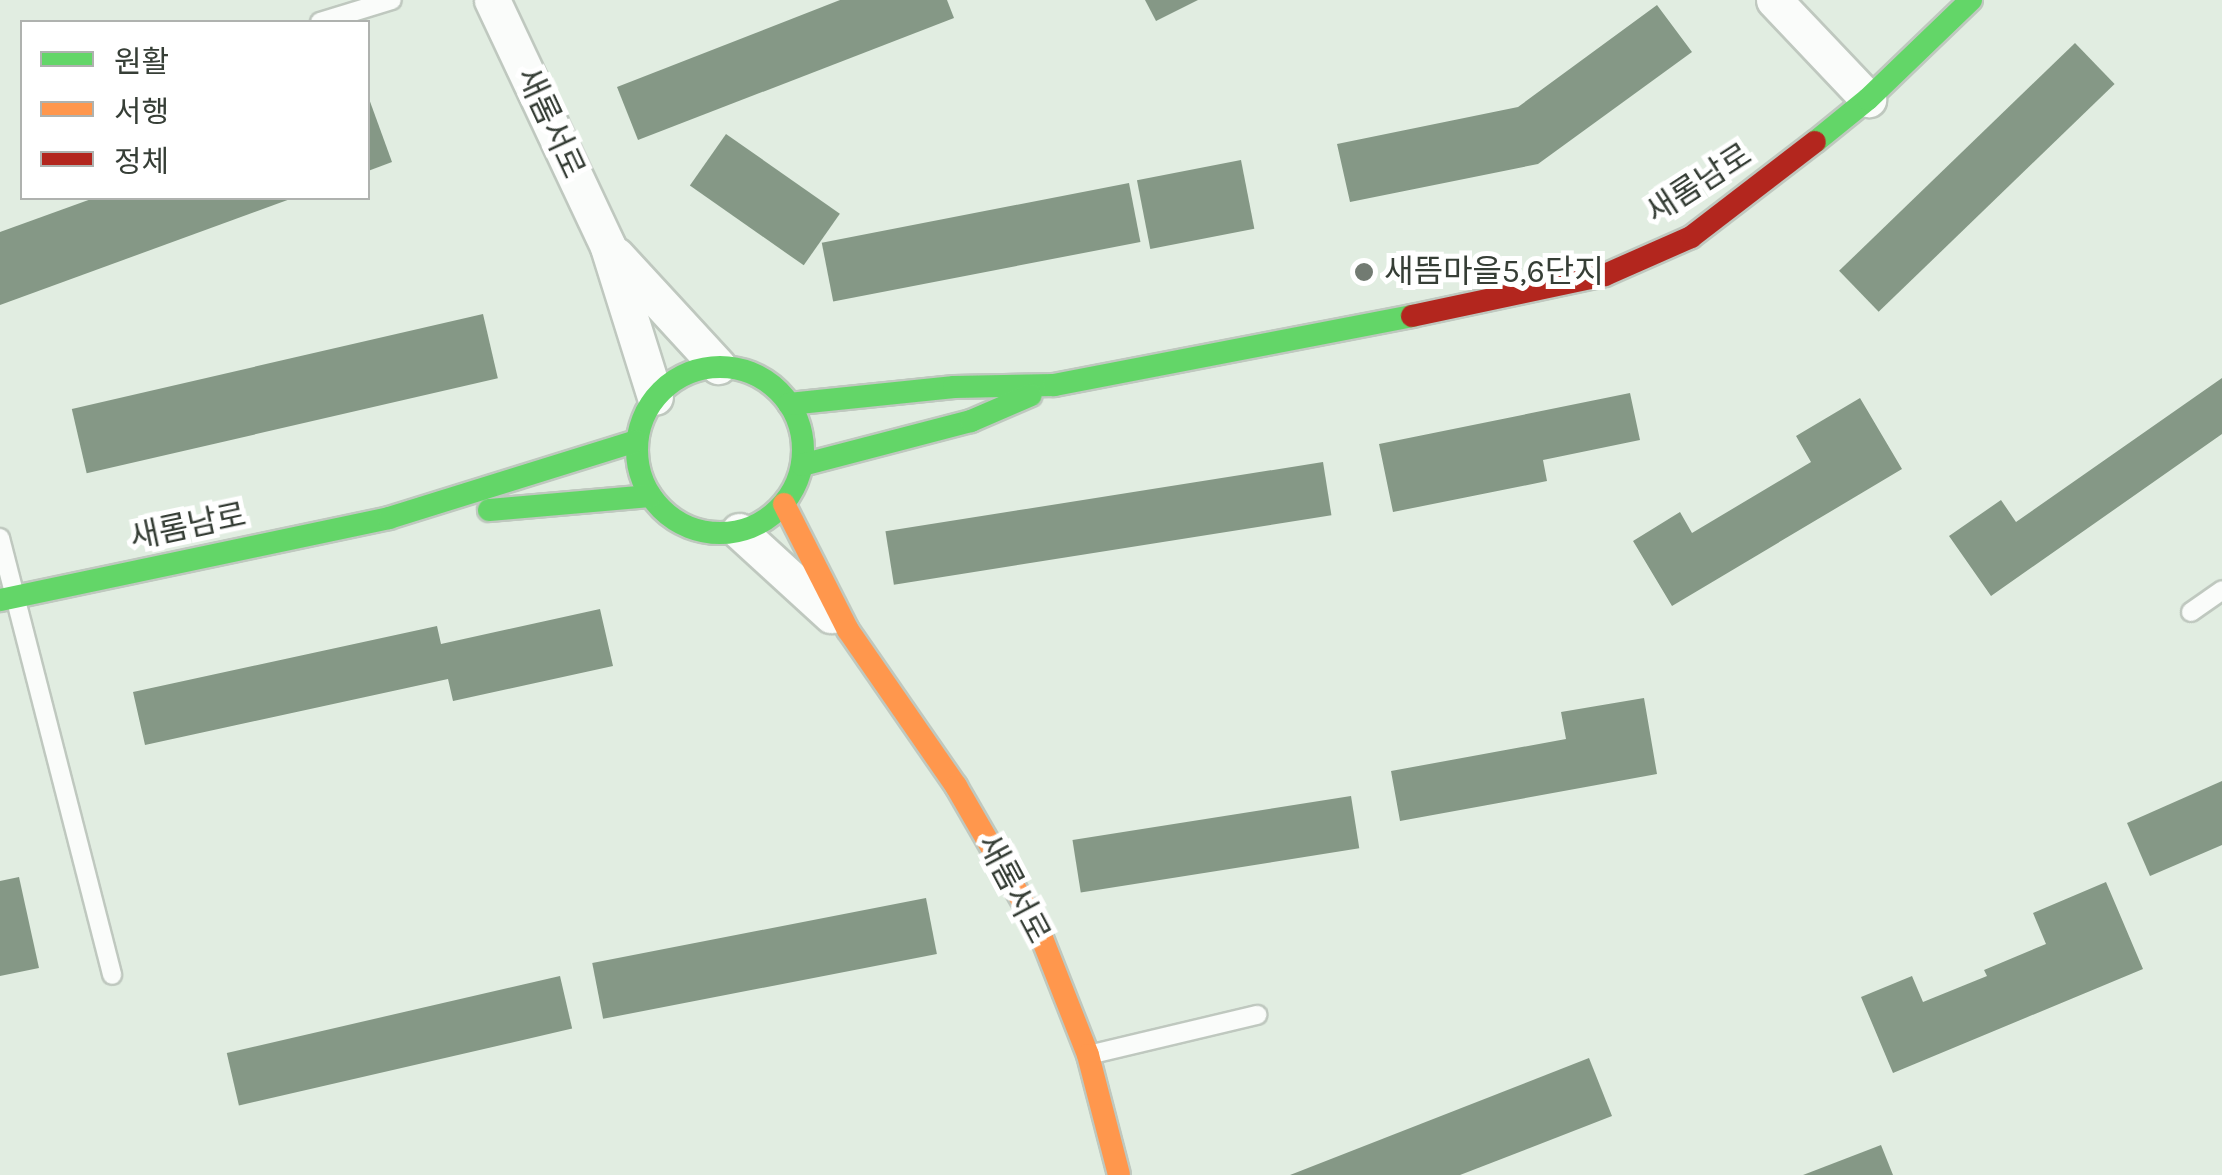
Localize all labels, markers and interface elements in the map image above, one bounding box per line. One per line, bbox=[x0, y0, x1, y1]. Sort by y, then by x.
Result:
legend bbox=[20, 20, 370, 200]
text: 원활 bbox=[114, 44, 169, 80]
street label: 새롬서로 bbox=[508, 62, 592, 184]
text: 서행 bbox=[114, 94, 169, 130]
street label: 새롬남로 bbox=[1639, 136, 1759, 232]
text: 정체 bbox=[114, 144, 169, 180]
place label: 새뜸마을5,6단지 bbox=[1384, 253, 1604, 291]
marker: 새뜸마을5,6단지 bbox=[1353, 261, 1375, 283]
street label: 새롬남로 bbox=[126, 496, 250, 558]
street label: 새롬서로 bbox=[968, 828, 1058, 950]

